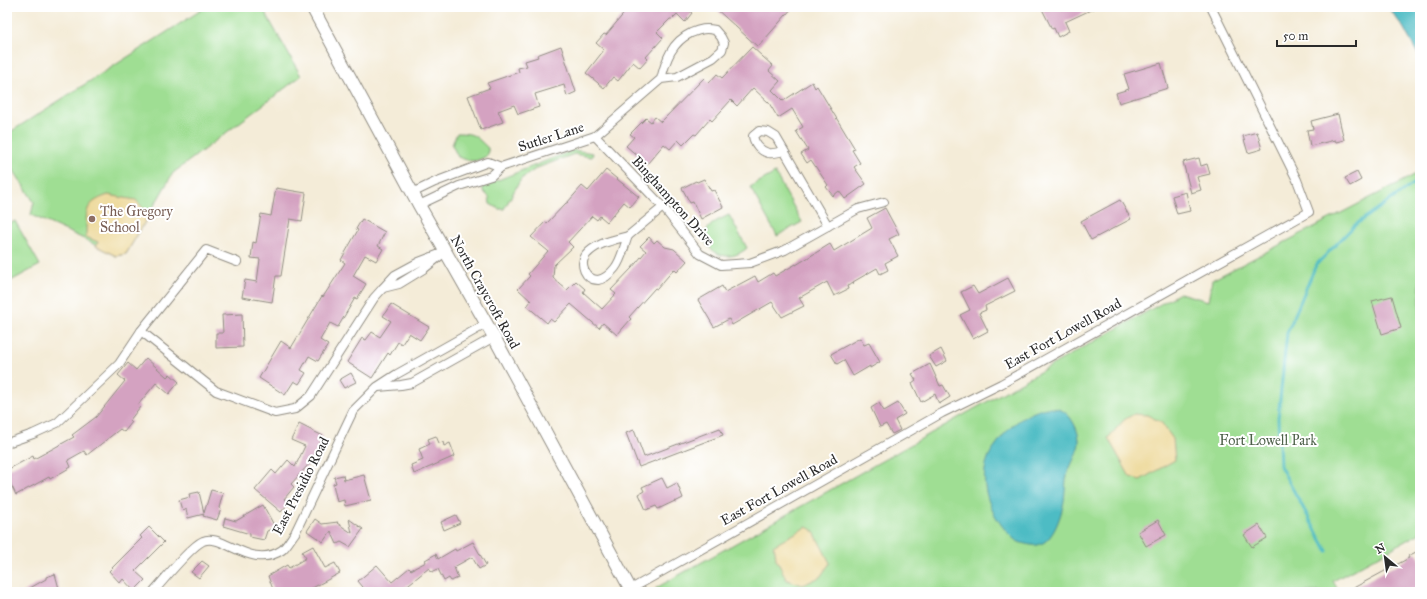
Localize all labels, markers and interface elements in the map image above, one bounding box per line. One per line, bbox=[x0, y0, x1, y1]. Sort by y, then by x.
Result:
scale bar bbox=[1277, 22, 1356, 48]
text: 50 m bbox=[1283, 29, 1308, 43]
street label: Sutler Lane bbox=[516, 118, 586, 156]
street label: Binghampton Drive bbox=[628, 153, 718, 249]
place label: The Gregory School bbox=[100, 203, 173, 236]
marker: The Gregory School bbox=[87, 214, 97, 224]
street label: North Craycroft Road bbox=[447, 232, 523, 352]
street label: East Fort Lowell Road bbox=[1002, 295, 1124, 373]
park label: Fort Lowell Park bbox=[1219, 432, 1317, 449]
street label: East Presidio Road bbox=[269, 434, 333, 538]
street label: East Fort Lowell Road bbox=[718, 451, 840, 529]
north arrow bbox=[1365, 537, 1405, 577]
text: N bbox=[1373, 540, 1388, 557]

